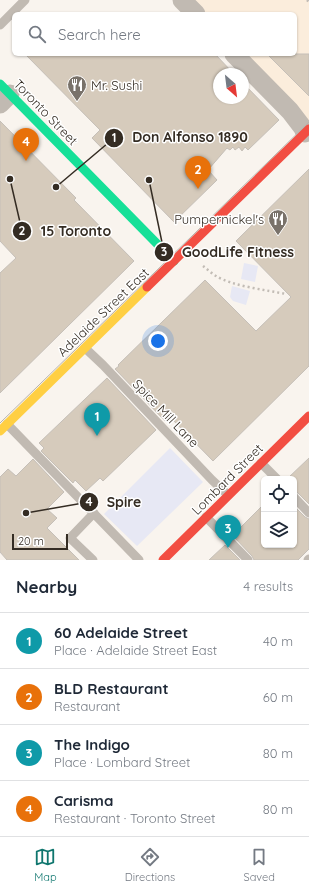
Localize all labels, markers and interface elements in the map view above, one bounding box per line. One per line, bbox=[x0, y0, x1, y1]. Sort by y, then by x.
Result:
search box bbox=[12, 12, 297, 56]
icon: search bbox=[26, 23, 48, 45]
text: Search here bbox=[58, 25, 141, 44]
north arrow bbox=[213, 68, 249, 104]
restaurant icon: Mr. Sushi bbox=[66, 74, 88, 102]
street label: Toronto Street bbox=[11, 76, 81, 148]
place label: Mr. Sushi bbox=[91, 77, 142, 93]
callout: Don Alfonso 1890 bbox=[104, 125, 256, 151]
pin: 4 bbox=[13, 128, 39, 161]
text: Don Alfonso 1890 bbox=[132, 128, 248, 146]
text: 1 bbox=[112, 130, 116, 145]
pin: 2 bbox=[185, 156, 211, 189]
restaurant icon: Pumpernickel's bbox=[267, 208, 289, 236]
place label: Pumpernickel's bbox=[174, 211, 264, 227]
callout: 15 Toronto bbox=[12, 218, 119, 244]
text: 15 Toronto bbox=[41, 222, 112, 240]
text: 2 bbox=[19, 223, 26, 238]
callout: GoodLife Fitness bbox=[154, 239, 302, 265]
text: GoodLife Fitness bbox=[182, 243, 294, 261]
text: 3 bbox=[161, 244, 167, 259]
street label: Adelaide Street East bbox=[54, 264, 152, 360]
your location bbox=[148, 331, 168, 351]
street label: Spice Mill Lane bbox=[130, 376, 202, 450]
pin: 1 bbox=[84, 403, 110, 436]
street label: Lombard Street bbox=[188, 440, 266, 518]
map controls bbox=[261, 476, 297, 548]
button: locate bbox=[261, 476, 297, 512]
callout: Spire bbox=[79, 489, 149, 515]
text: Spire bbox=[107, 493, 141, 511]
text: 4 bbox=[85, 494, 93, 509]
button: layers bbox=[261, 512, 297, 548]
pin: 3 bbox=[215, 515, 241, 548]
scale bar bbox=[12, 532, 68, 551]
text: 20 m bbox=[18, 534, 44, 548]
text: Nearby bbox=[16, 576, 77, 597]
text: 4 results bbox=[243, 578, 293, 594]
text: 60 Adelaide Street bbox=[54, 623, 188, 642]
text: 1 bbox=[26, 633, 32, 649]
text: 40 m bbox=[263, 633, 293, 649]
text: Place · Adelaide Street East bbox=[54, 642, 217, 658]
text: BLD Restaurant bbox=[54, 679, 169, 698]
text: 2 bbox=[25, 689, 33, 705]
text: 60 m bbox=[263, 689, 293, 705]
text: Restaurant bbox=[54, 698, 120, 714]
text: The Indigo bbox=[54, 735, 130, 754]
text: 3 bbox=[26, 745, 32, 761]
text: 80 m bbox=[263, 745, 293, 761]
text: Place · Lombard Street bbox=[54, 754, 190, 770]
text: Carisma bbox=[54, 791, 113, 810]
text: 4 bbox=[25, 801, 33, 817]
text: 80 m bbox=[263, 801, 293, 817]
text: Restaurant · Toronto Street bbox=[54, 810, 215, 826]
tab: Map bbox=[34, 846, 57, 884]
tab: Directions bbox=[125, 846, 175, 884]
tab: Saved bbox=[243, 846, 275, 884]

